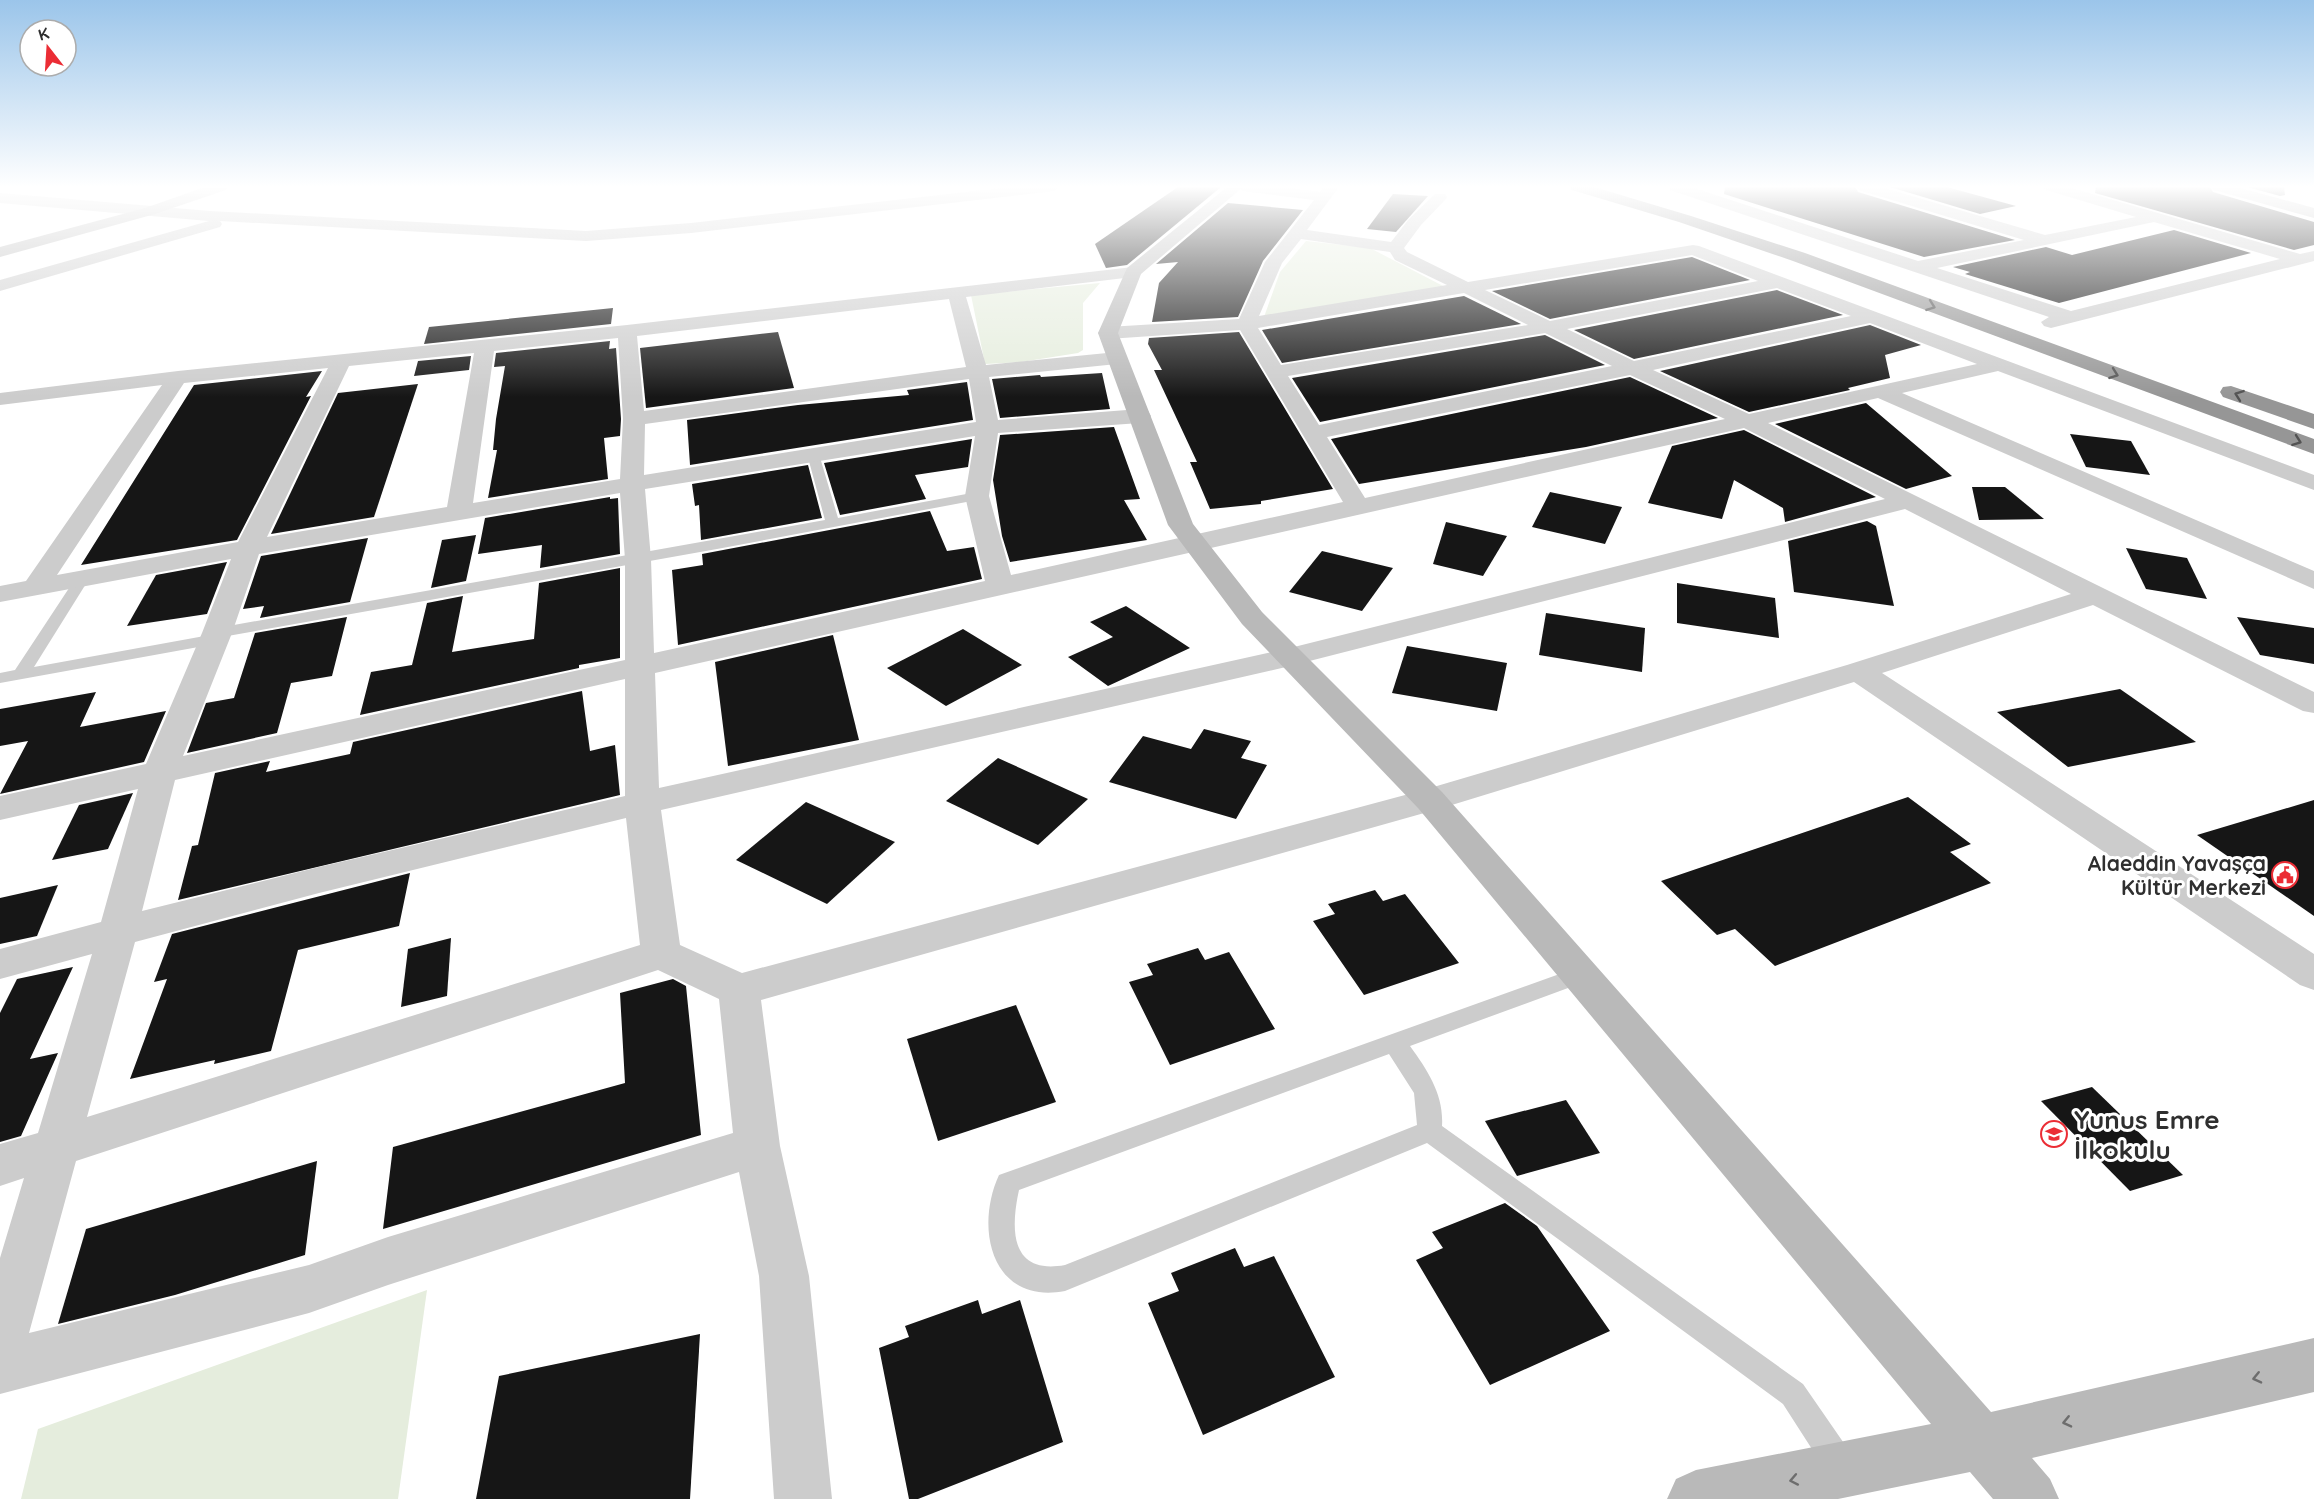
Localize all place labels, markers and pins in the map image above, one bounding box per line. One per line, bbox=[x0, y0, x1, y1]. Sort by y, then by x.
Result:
place label: Alaeddin Yavaşça Kültür Merkezi bbox=[2088, 850, 2266, 900]
public building icon: Alaeddin Yavaşça Kültür Merkezi bbox=[2270, 860, 2300, 890]
place label: Yunus Emre İlkokulu bbox=[2074, 1103, 2220, 1166]
school or university icon: Yunus Emre İlkokulu bbox=[2039, 1119, 2069, 1149]

